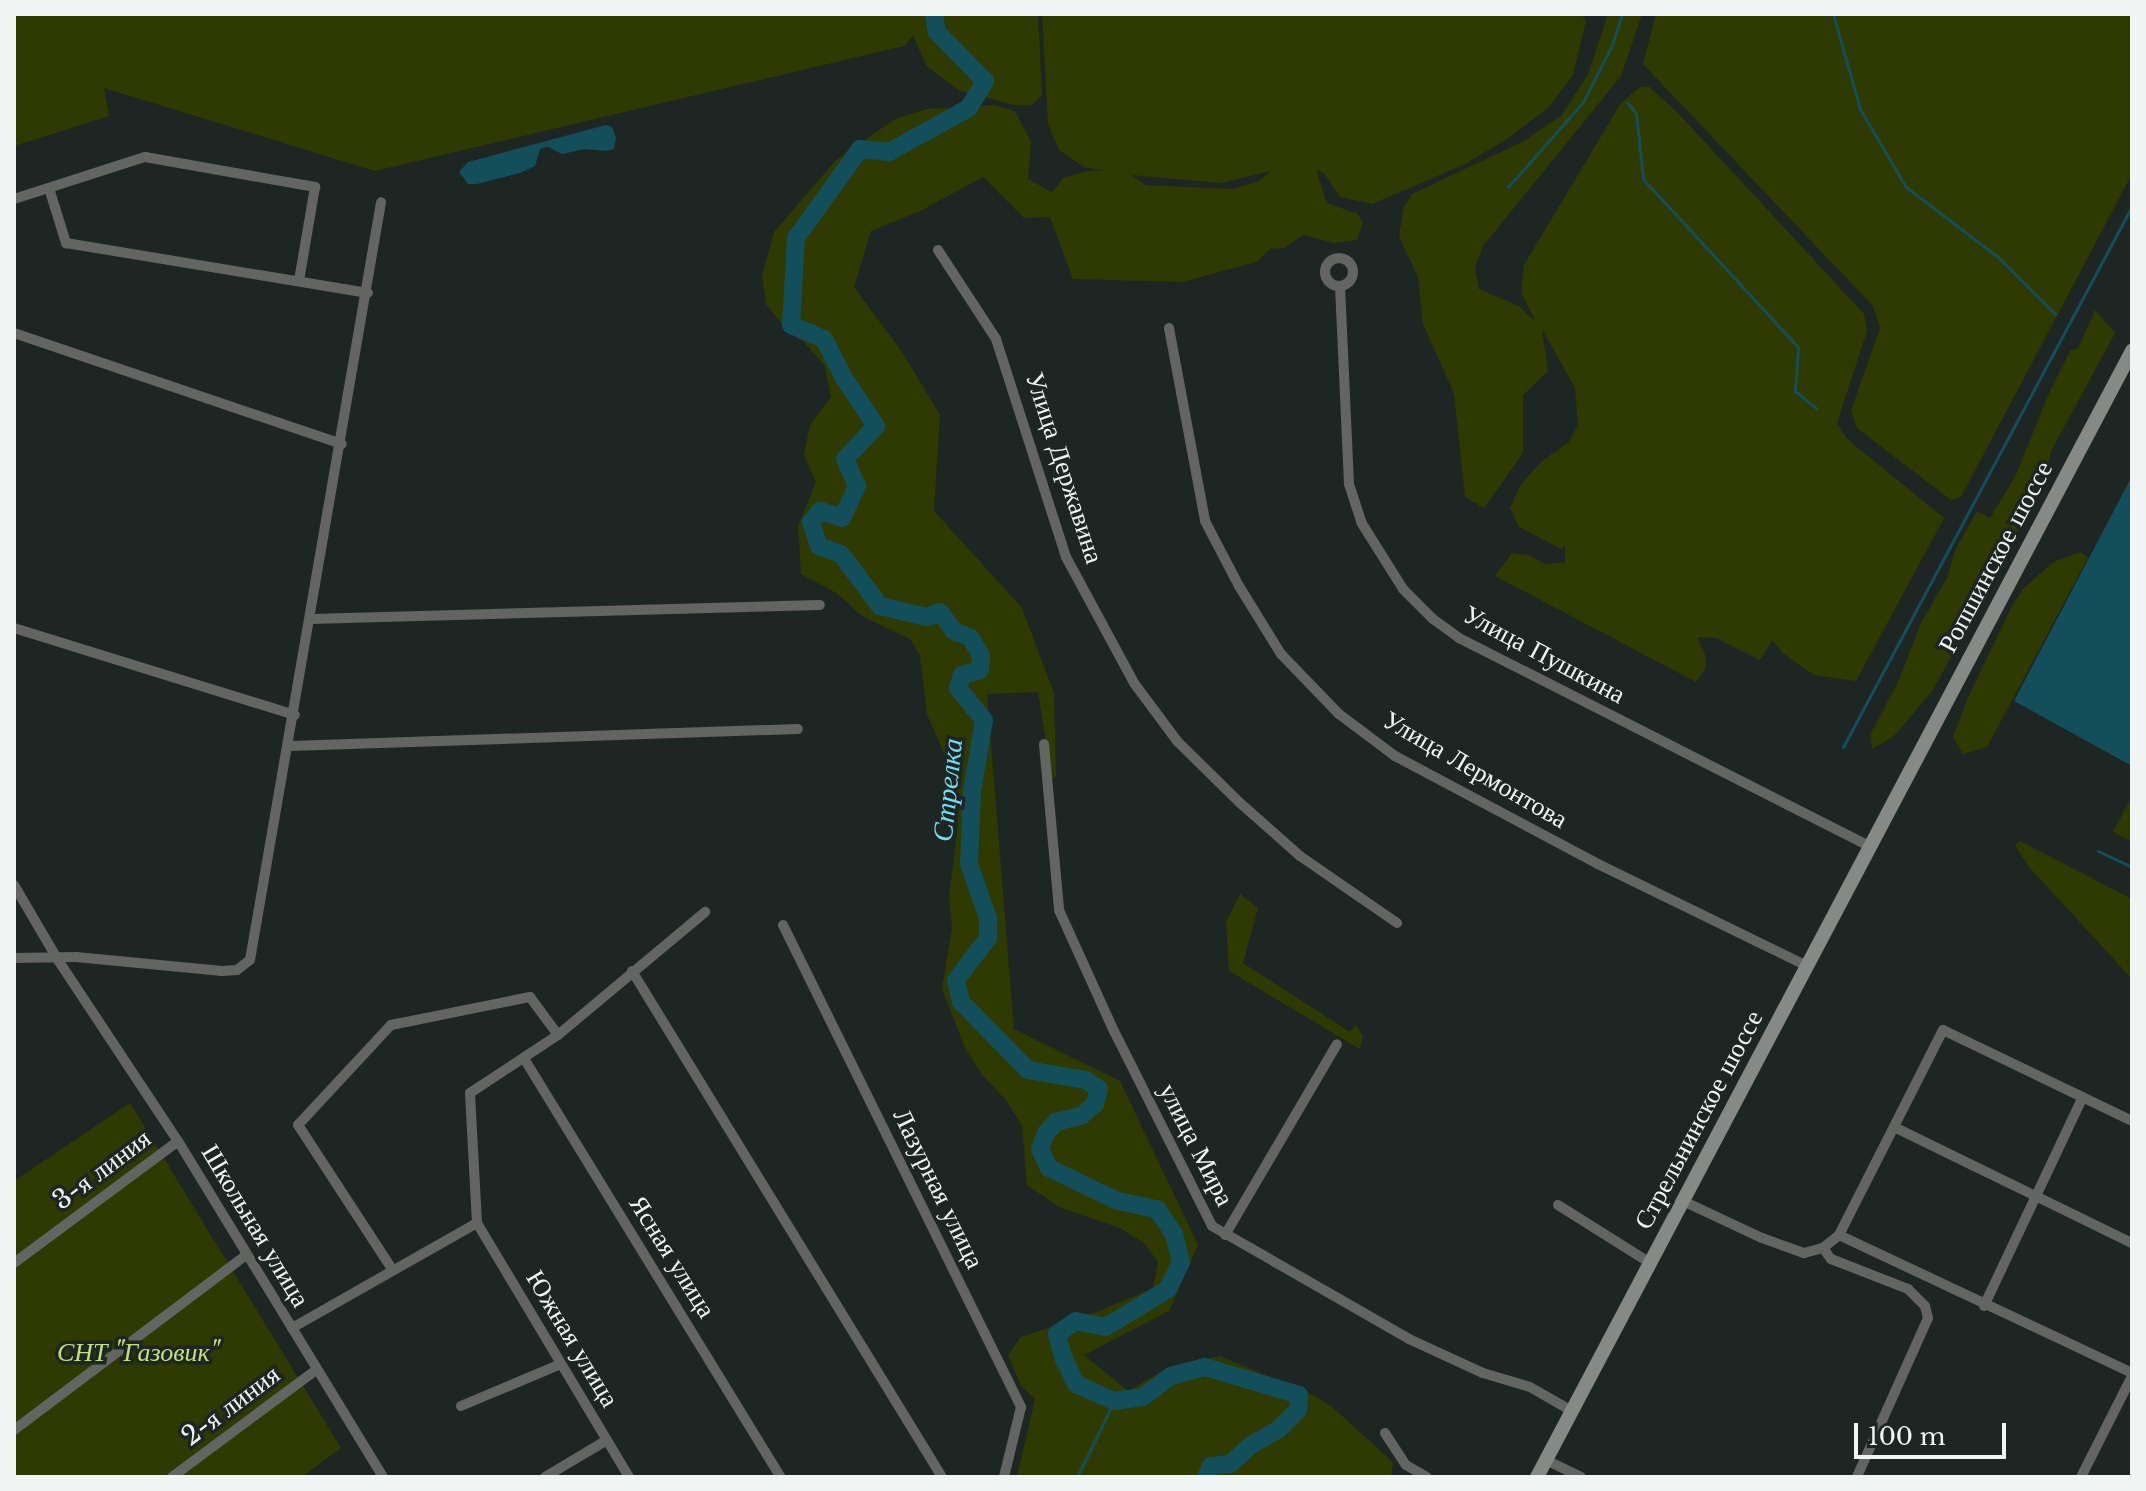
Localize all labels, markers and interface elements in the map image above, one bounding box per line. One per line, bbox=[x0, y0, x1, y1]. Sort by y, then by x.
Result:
street label: Улица Державина bbox=[1018, 369, 1110, 567]
street label: Ропшинское шоссе bbox=[1932, 456, 2060, 658]
street label: Улица Пушкина bbox=[1458, 599, 1630, 711]
street label: Улица Лермонтова bbox=[1377, 705, 1573, 835]
water label: Стрелка bbox=[926, 737, 970, 843]
street label: Стрельнинское шоссе bbox=[1628, 1005, 1770, 1235]
street label: улица Мира bbox=[1152, 1079, 1240, 1211]
street label: Лазурная улица bbox=[886, 1104, 990, 1274]
street label: 3-я линия bbox=[47, 1123, 157, 1217]
street label: Школьная улица bbox=[194, 1139, 316, 1313]
street label: Ясная улица bbox=[622, 1190, 722, 1324]
street label: Южная улица bbox=[519, 1265, 625, 1413]
park label: СНТ "Газовик" bbox=[57, 1337, 219, 1369]
street label: 2-я линия bbox=[176, 1359, 286, 1453]
scale bar bbox=[1858, 1407, 2010, 1457]
text: 100 m bbox=[1868, 1422, 1946, 1451]

